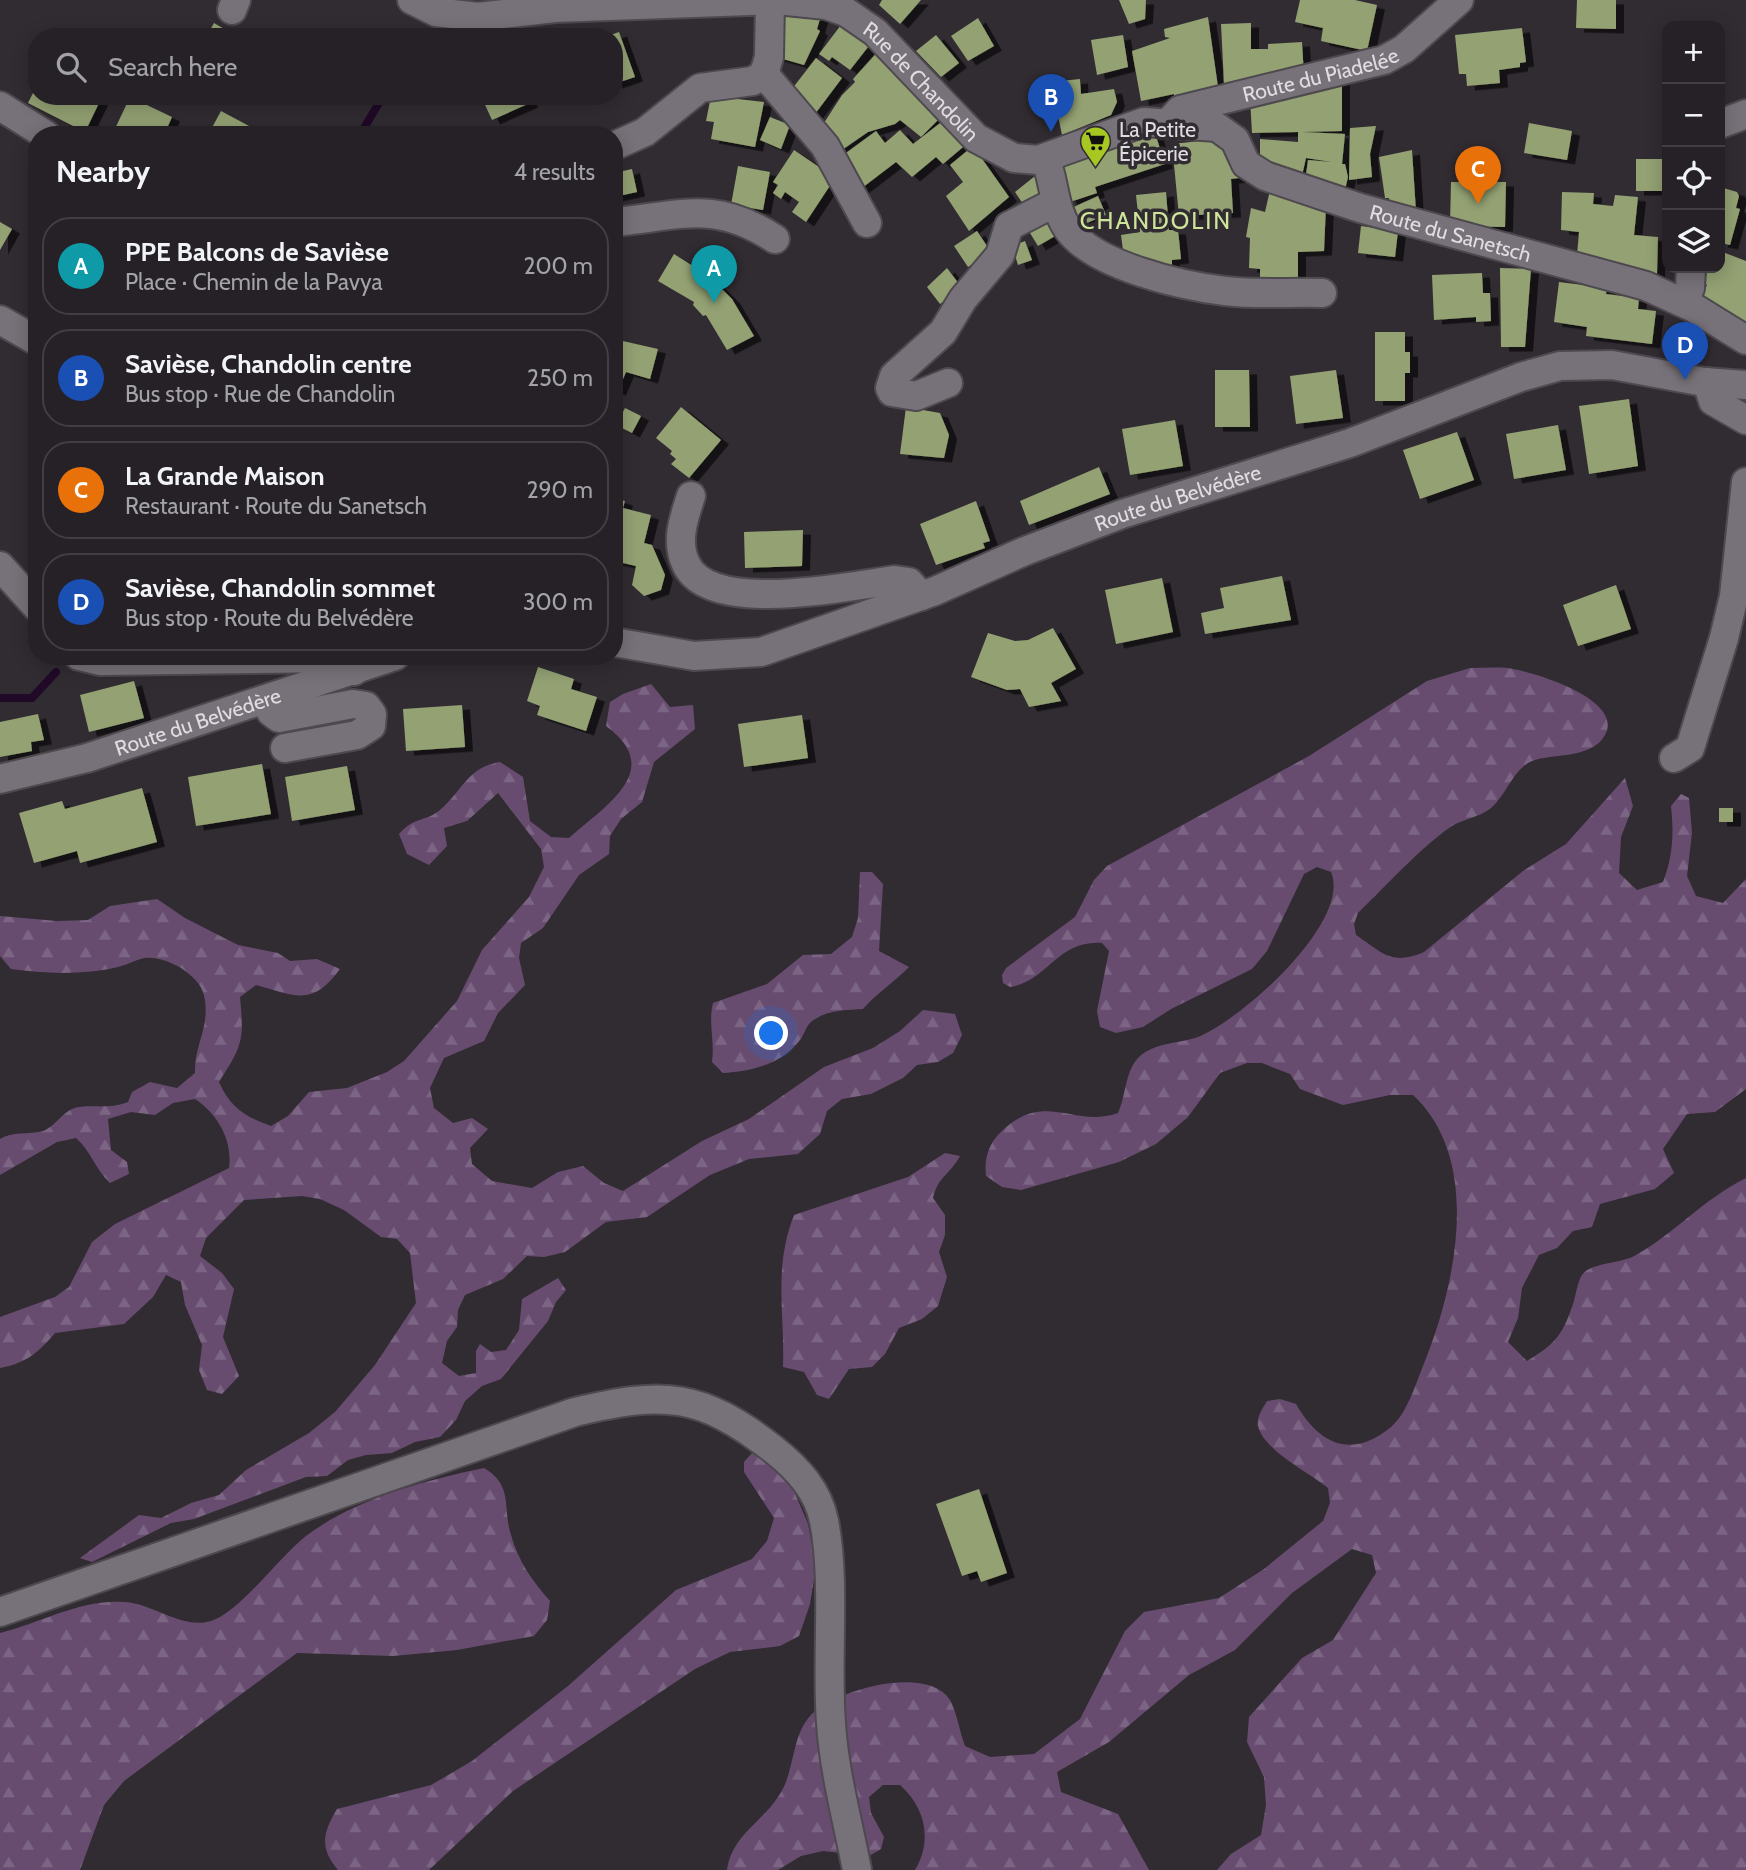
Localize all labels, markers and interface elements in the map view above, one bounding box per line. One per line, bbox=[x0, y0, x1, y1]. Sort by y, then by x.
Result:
street label: Rue de Chandolin bbox=[859, 16, 985, 146]
map controls bbox=[1662, 21, 1725, 273]
button: + bbox=[1662, 21, 1725, 84]
search box bbox=[28, 28, 623, 105]
street label: Route du Piadelée bbox=[1240, 42, 1403, 107]
icon: search bbox=[52, 48, 90, 86]
text: Search here bbox=[108, 51, 237, 83]
pin: B bbox=[1028, 74, 1074, 132]
button: − bbox=[1662, 84, 1725, 147]
place label: La Petite Épicerie bbox=[1119, 117, 1196, 166]
supermarket icon: La Petite Épicerie bbox=[1079, 124, 1113, 168]
pin: C bbox=[1455, 146, 1501, 204]
button: locate bbox=[1662, 147, 1725, 210]
text: Nearby bbox=[56, 153, 150, 190]
text: 4 results bbox=[514, 158, 595, 186]
street label: Route du Sanetsch bbox=[1367, 199, 1534, 267]
district label: CHANDOLIN bbox=[1080, 206, 1232, 235]
button: layers bbox=[1662, 210, 1725, 273]
text: PPE Balcons de Savièse bbox=[125, 236, 389, 268]
pin: A bbox=[691, 245, 737, 303]
text: A bbox=[74, 252, 88, 280]
text: 200 m bbox=[523, 252, 593, 280]
text: Place · Chemin de la Pavya bbox=[125, 268, 383, 296]
pin: D bbox=[1662, 322, 1708, 380]
text: Savièse, Chandolin centre bbox=[125, 348, 412, 380]
text: B bbox=[74, 364, 88, 392]
text: 250 m bbox=[527, 364, 593, 392]
text: Bus stop · Rue de Chandolin bbox=[125, 380, 395, 408]
street label: Route du Belvédère bbox=[1091, 459, 1264, 536]
text: La Grande Maison bbox=[125, 460, 325, 492]
text: C bbox=[74, 476, 88, 504]
text: 290 m bbox=[526, 476, 593, 504]
text: Restaurant · Route du Sanetsch bbox=[125, 492, 427, 520]
text: Savièse, Chandolin sommet bbox=[125, 572, 435, 604]
text: D bbox=[73, 588, 89, 616]
text: 300 m bbox=[523, 588, 593, 616]
text: Bus stop · Route du Belvédère bbox=[125, 604, 414, 632]
street label: Route du Belvédère bbox=[111, 682, 284, 760]
your location bbox=[754, 1016, 788, 1050]

